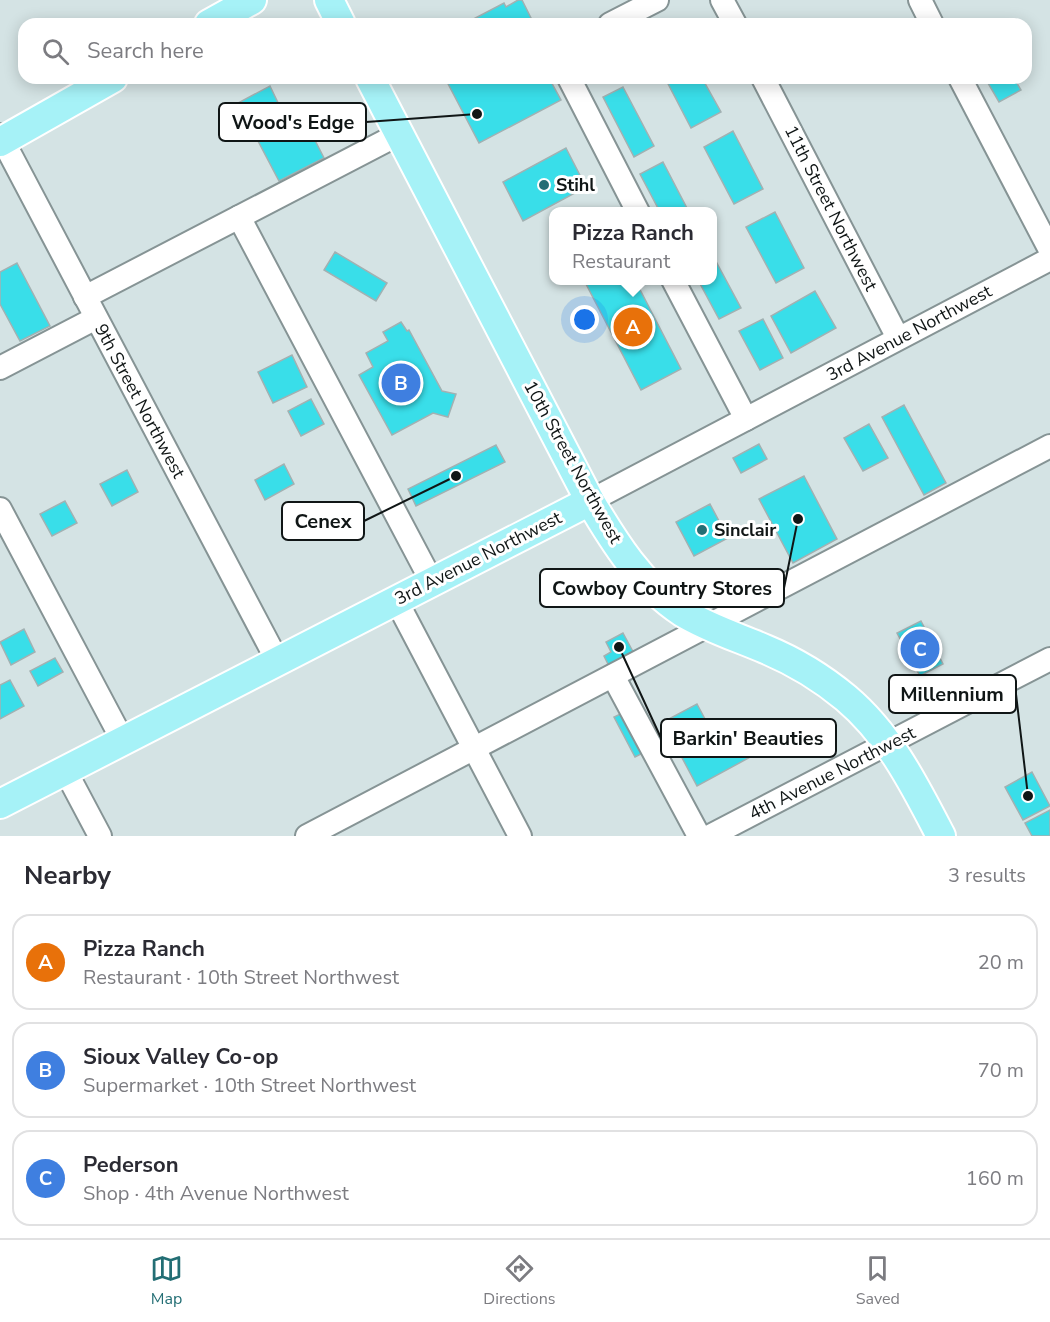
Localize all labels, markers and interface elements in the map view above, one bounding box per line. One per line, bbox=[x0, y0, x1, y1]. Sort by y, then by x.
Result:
search box bbox=[18, 18, 1032, 84]
icon: search bbox=[39, 35, 72, 68]
text: Search here bbox=[87, 36, 204, 66]
callout: Wood's Edge bbox=[219, 103, 366, 141]
text: Wood's Edge bbox=[232, 109, 355, 136]
street label: 11th Street Northwest bbox=[779, 121, 883, 295]
place label: Stihl bbox=[556, 173, 595, 197]
marker: Stihl bbox=[537, 178, 551, 192]
popup bbox=[549, 207, 717, 285]
text: Pizza Ranch bbox=[572, 218, 694, 248]
text: Restaurant bbox=[572, 248, 670, 275]
street label: 3rd Avenue Northwest bbox=[822, 279, 997, 387]
pin: A bbox=[614, 304, 652, 350]
your location bbox=[570, 305, 599, 334]
street label: 9th Street Northwest bbox=[89, 320, 191, 483]
pin: B bbox=[382, 360, 420, 406]
street label: 10th Street Northwest bbox=[518, 376, 628, 548]
callout: Cenex bbox=[282, 502, 364, 540]
street label: 3rd Avenue Northwest bbox=[390, 505, 566, 611]
text: Cenex bbox=[294, 508, 353, 535]
place label: Sinclair bbox=[714, 518, 776, 542]
marker: Sinclair bbox=[695, 523, 709, 537]
callout: Cowboy Country Stores bbox=[540, 569, 784, 607]
text: Cowboy Country Stores bbox=[552, 575, 772, 602]
pin: C bbox=[900, 626, 940, 672]
callout: Millennium bbox=[889, 675, 1016, 713]
text: Millennium bbox=[900, 681, 1004, 708]
callout: Barkin' Beauties bbox=[661, 719, 836, 757]
street label: 4th Avenue Northwest bbox=[745, 720, 920, 825]
text: Barkin' Beauties bbox=[673, 725, 824, 752]
text: Nearby bbox=[24, 858, 111, 893]
text: 3 results bbox=[948, 862, 1026, 889]
text: Pizza Ranch bbox=[83, 934, 205, 964]
text: A bbox=[38, 949, 53, 976]
text: 20 m bbox=[978, 949, 1024, 976]
text: Restaurant · 10th Street Northwest bbox=[83, 964, 399, 991]
text: Sioux Valley Co-op bbox=[83, 1042, 278, 1072]
text: B bbox=[39, 1057, 52, 1084]
text: 70 m bbox=[978, 1057, 1024, 1084]
text: Supermarket · 10th Street Northwest bbox=[83, 1072, 416, 1099]
text: Pederson bbox=[83, 1150, 179, 1180]
text: C bbox=[39, 1165, 52, 1192]
text: 160 m bbox=[966, 1165, 1024, 1192]
text: Shop · 4th Avenue Northwest bbox=[83, 1180, 349, 1207]
tab: Map bbox=[150, 1252, 183, 1310]
tab: Directions bbox=[483, 1252, 555, 1310]
tab: Saved bbox=[856, 1252, 900, 1310]

